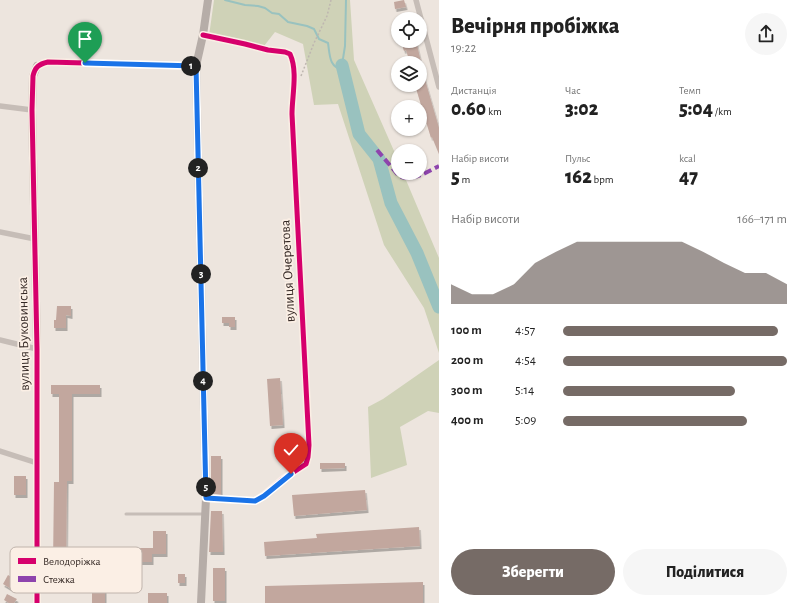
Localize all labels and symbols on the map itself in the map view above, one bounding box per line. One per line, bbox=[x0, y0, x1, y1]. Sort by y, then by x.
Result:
pin bbox=[68, 22, 102, 63]
pin: 1 bbox=[181, 56, 201, 76]
pin: 2 bbox=[188, 158, 208, 178]
street label: вулиця Очеретова bbox=[278, 219, 298, 323]
pin: 3 bbox=[191, 264, 211, 284]
street label: вулиця Буковинська bbox=[16, 276, 32, 391]
pin: 4 bbox=[193, 371, 213, 391]
pin bbox=[274, 433, 308, 474]
pin: 5 bbox=[196, 477, 216, 497]
legend bbox=[10, 547, 142, 593]
text: Велодоріжка bbox=[43, 556, 100, 567]
text: Стежка bbox=[43, 574, 75, 585]

